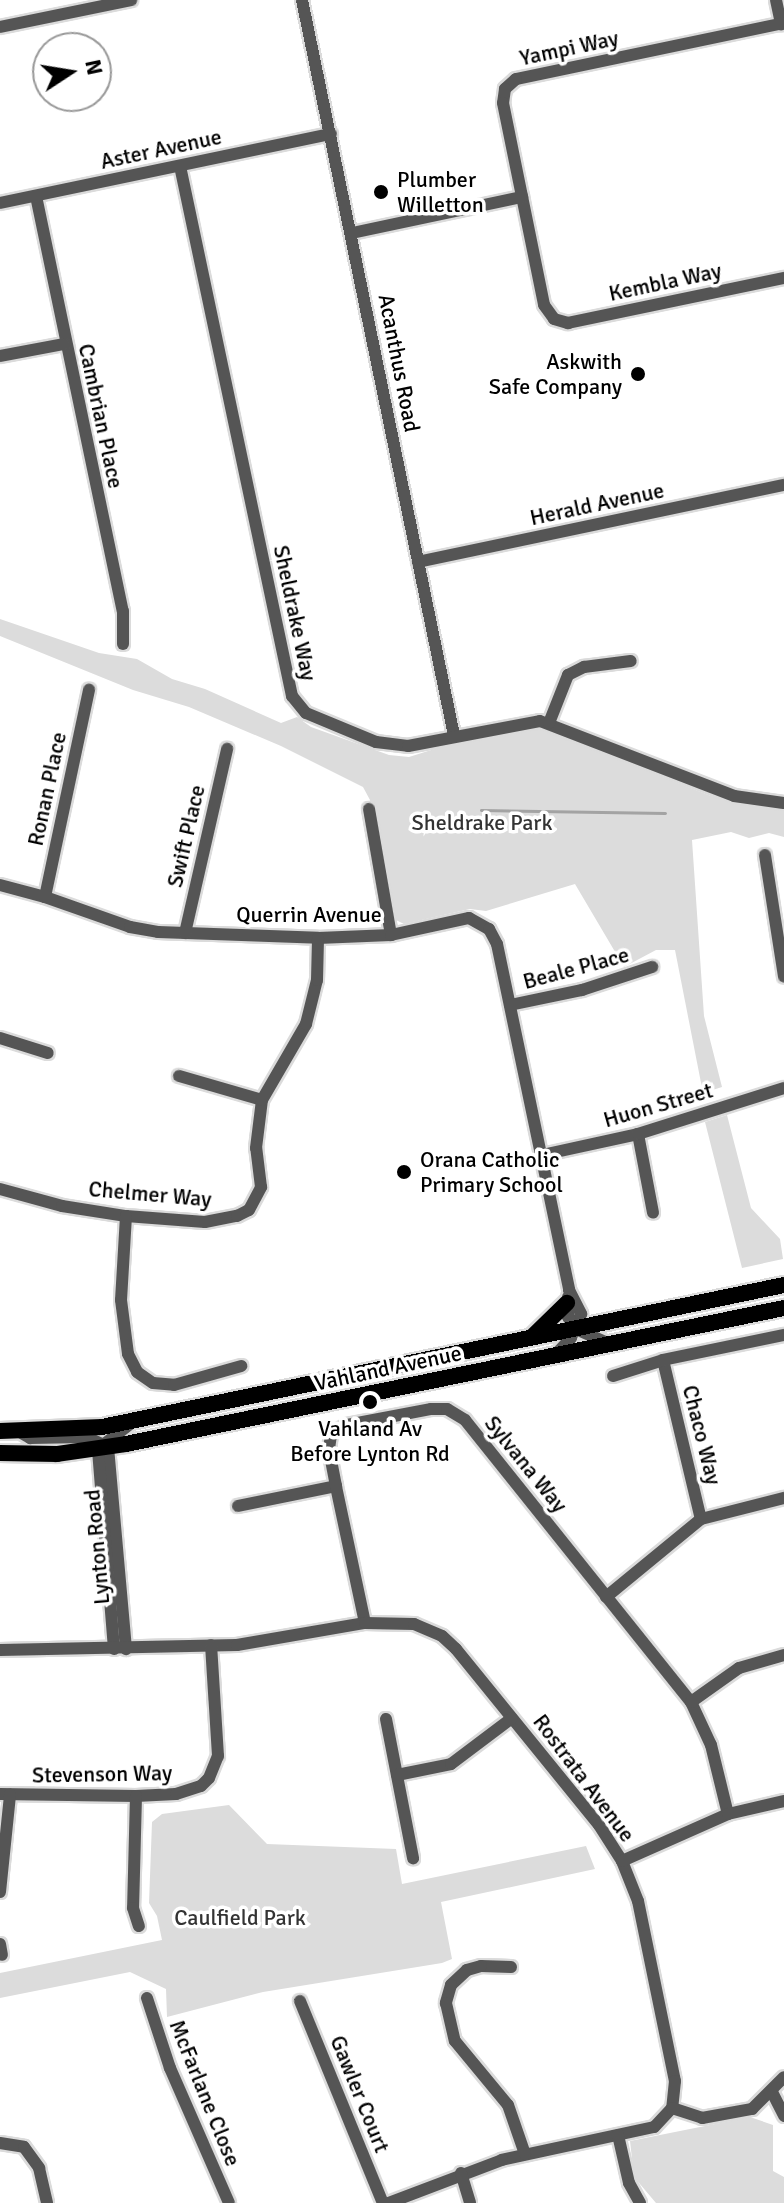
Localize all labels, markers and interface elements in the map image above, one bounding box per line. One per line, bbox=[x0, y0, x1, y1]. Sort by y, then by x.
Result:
street label: Yampi Way bbox=[517, 25, 621, 71]
north arrow bbox=[32, 32, 112, 112]
text: N bbox=[79, 57, 109, 78]
street label: Aster Avenue bbox=[98, 123, 224, 175]
place label: Plumber Willetton bbox=[397, 166, 484, 218]
marker: Plumber Willetton bbox=[372, 183, 390, 201]
street label: Kembla Way bbox=[606, 257, 724, 307]
street label: Acanthus Road bbox=[373, 292, 425, 434]
street label: Cambrian Place bbox=[73, 341, 129, 491]
place label: Askwith Safe Company bbox=[489, 348, 622, 400]
marker: Askwith Safe Company bbox=[629, 365, 647, 383]
street label: Herald Avenue bbox=[527, 477, 667, 531]
street label: Sheldrake Way bbox=[268, 543, 322, 683]
street label: Ronan Place bbox=[22, 730, 72, 848]
street label: Swift Place bbox=[161, 782, 211, 890]
park label: Sheldrake Park bbox=[411, 810, 553, 836]
street label: Querrin Avenue bbox=[236, 902, 382, 928]
street label: Beale Place bbox=[520, 941, 632, 995]
street label: Huon Street bbox=[600, 1077, 716, 1133]
place label: Orana Catholic Primary School bbox=[420, 1146, 563, 1198]
marker: Orana Catholic Primary School bbox=[395, 1163, 413, 1181]
street label: Chelmer Way bbox=[87, 1175, 213, 1213]
street label: Vahland Avenue bbox=[312, 1340, 464, 1396]
street label: Chaco Way bbox=[677, 1382, 727, 1488]
marker: Vahland Av Before Lynton Rd bbox=[361, 1393, 379, 1411]
street label: Sylvana Way bbox=[479, 1410, 573, 1518]
place label: Vahland Av Before Lynton Rd bbox=[290, 1415, 450, 1466]
street label: Lynton Road bbox=[79, 1488, 115, 1606]
street label: Rostrata Avenue bbox=[527, 1709, 641, 1847]
street label: Stevenson Way bbox=[32, 1760, 172, 1788]
park label: Caulfield Park bbox=[174, 1905, 306, 1931]
street label: McFarlane Close bbox=[164, 2016, 246, 2170]
street label: Gawler Court bbox=[325, 2032, 395, 2156]

